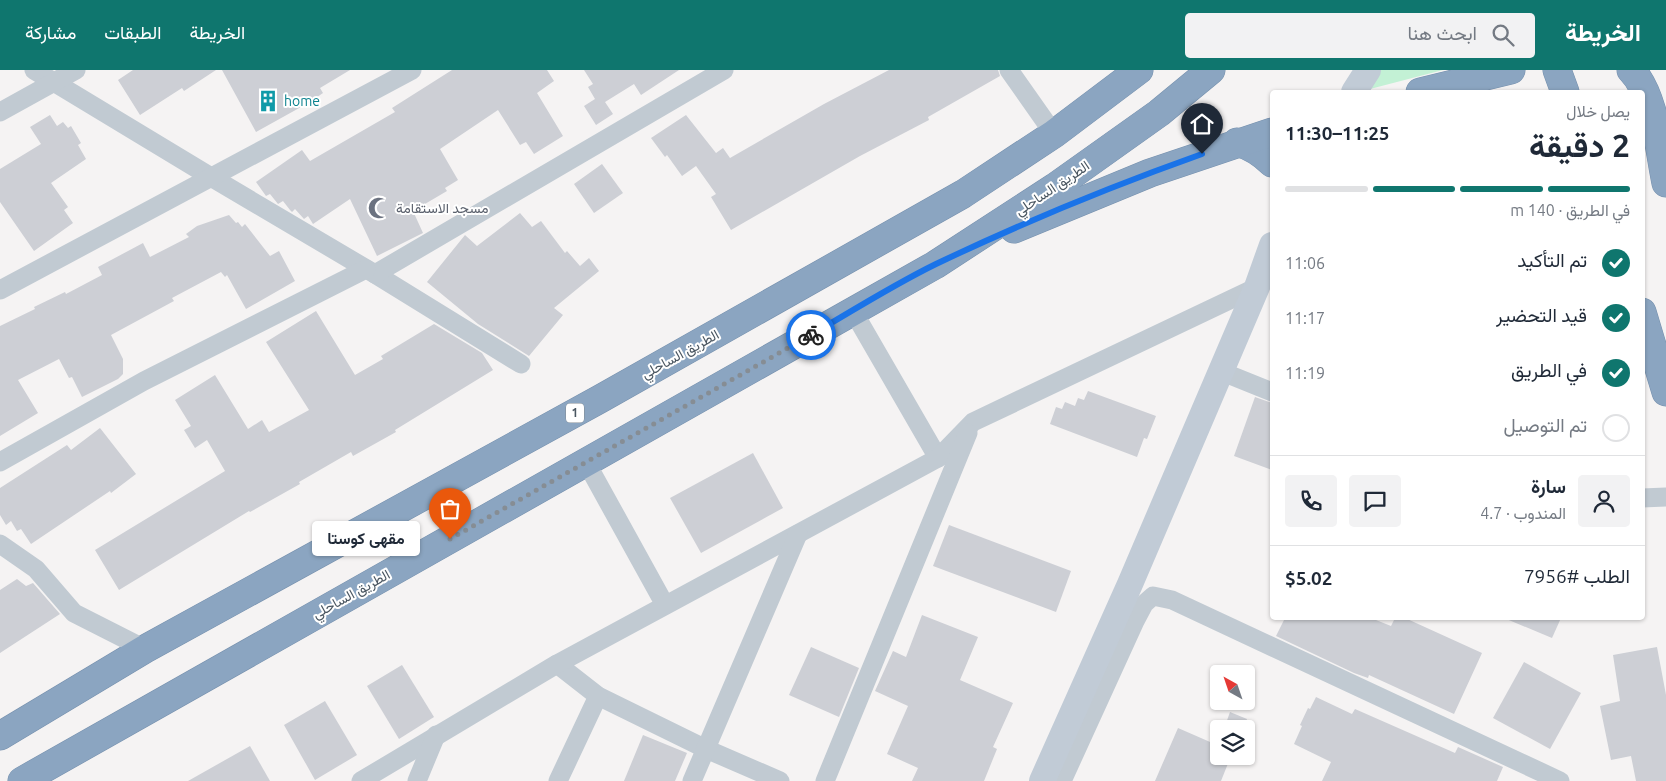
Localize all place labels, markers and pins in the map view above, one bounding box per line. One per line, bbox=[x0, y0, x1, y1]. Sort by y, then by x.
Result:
building icon: home bbox=[255, 88, 281, 114]
place label: home bbox=[284, 93, 320, 109]
pin bbox=[1181, 103, 1223, 154]
mosque icon: مسجد الاستقامة bbox=[366, 195, 392, 221]
place label: مسجد الاستقامة bbox=[396, 200, 488, 217]
pin bbox=[429, 488, 471, 539]
callout: مقهى كوستا bbox=[312, 522, 420, 556]

